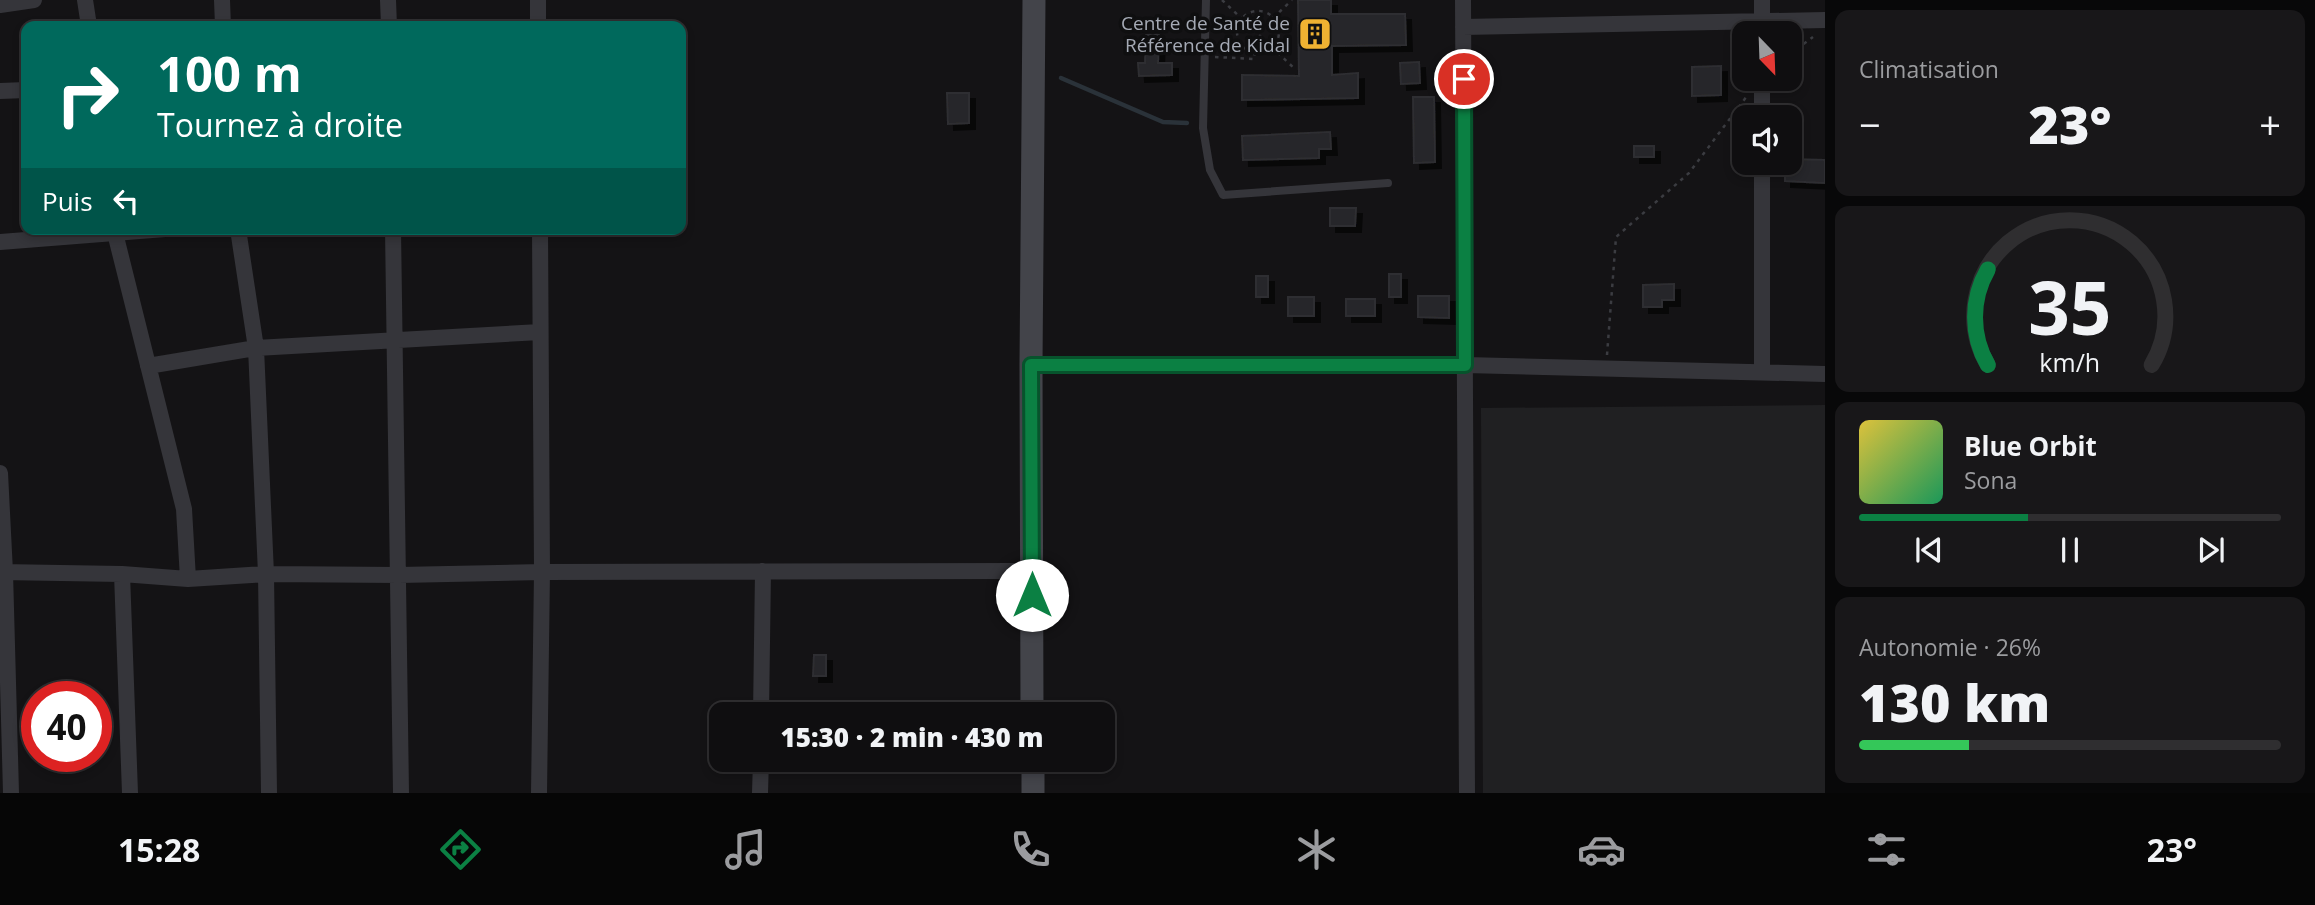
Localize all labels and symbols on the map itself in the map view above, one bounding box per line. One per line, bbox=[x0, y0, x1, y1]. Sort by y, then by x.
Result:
place label: Centre de Santé de Référence de Kidal bbox=[1121, 10, 1290, 58]
building icon: Centre de Santé de Référence de Kidal bbox=[1296, 15, 1334, 53]
north arrow bbox=[1732, 21, 1802, 91]
pin bbox=[1434, 49, 1494, 109]
position arrow bbox=[995, 558, 1069, 632]
speed limit sign: 40 bbox=[21, 681, 112, 772]

